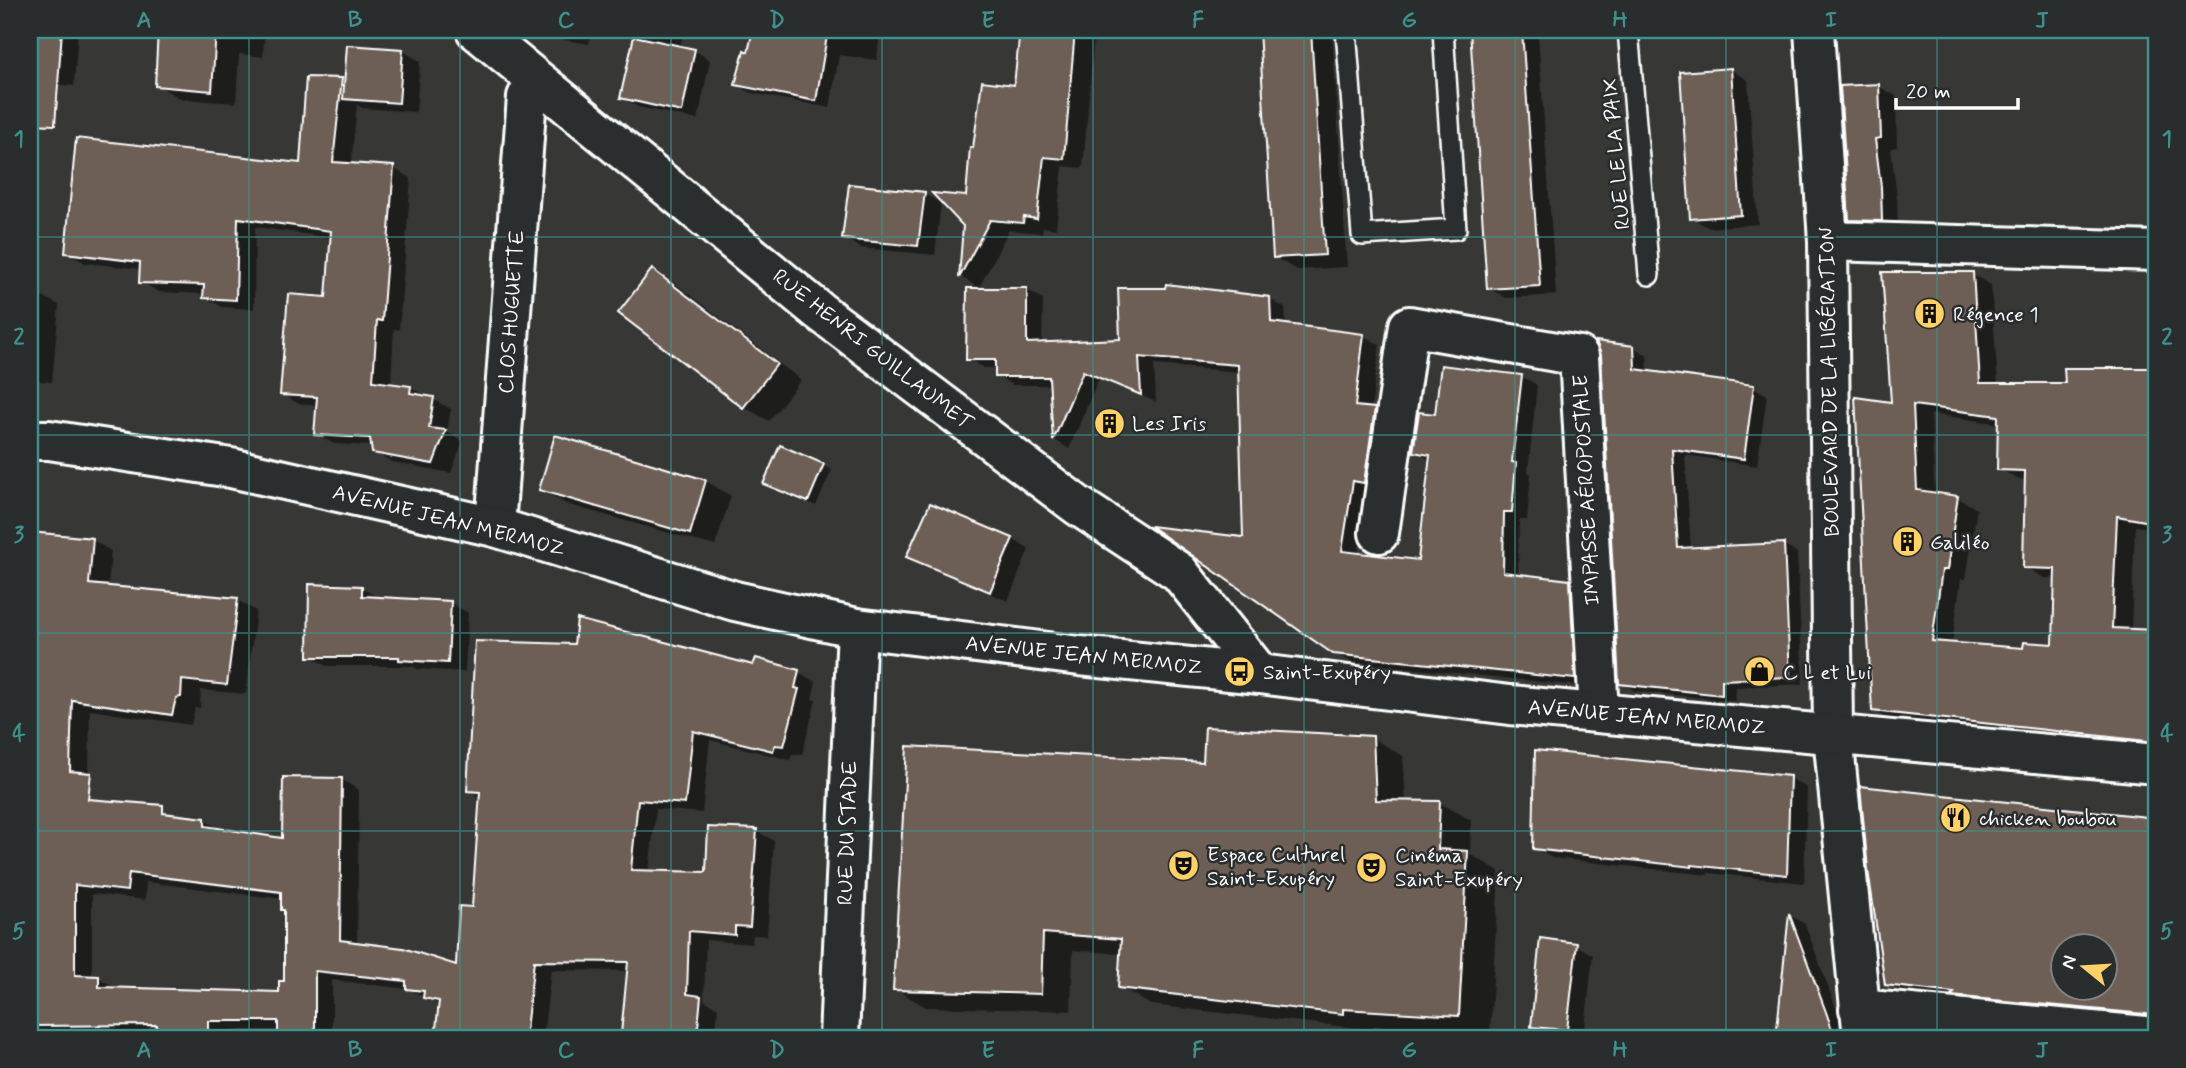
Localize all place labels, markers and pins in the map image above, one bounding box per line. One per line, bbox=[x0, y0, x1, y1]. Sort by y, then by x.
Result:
building icon: Régence 1 bbox=[1913, 297, 1947, 331]
place label: Régence 1 bbox=[1953, 301, 2039, 329]
building icon: Les Iris bbox=[1092, 406, 1126, 440]
place label: Les Iris bbox=[1132, 410, 1206, 438]
building icon: Galiléo bbox=[1890, 525, 1924, 559]
place label: Galiléo bbox=[1930, 529, 1990, 557]
bus stop icon: Saint-Exupéry bbox=[1223, 655, 1257, 689]
shop icon: C L et Lui bbox=[1743, 655, 1777, 689]
place label: Saint-Exupéry bbox=[1263, 659, 1391, 687]
place label: C L et Lui bbox=[1783, 659, 1871, 687]
restaurant icon: chicken boubou bbox=[1939, 801, 1973, 835]
place label: chicken boubou bbox=[1979, 805, 2117, 833]
place label: Espace Culturel Saint-Exupéry bbox=[1207, 841, 1345, 893]
place label: Cinéma Saint-Exupéry bbox=[1395, 842, 1523, 894]
theatre icon: Espace Culturel Saint-Exupéry bbox=[1167, 849, 1201, 883]
theatre icon: Cinéma Saint-Exupéry bbox=[1355, 850, 1389, 884]

